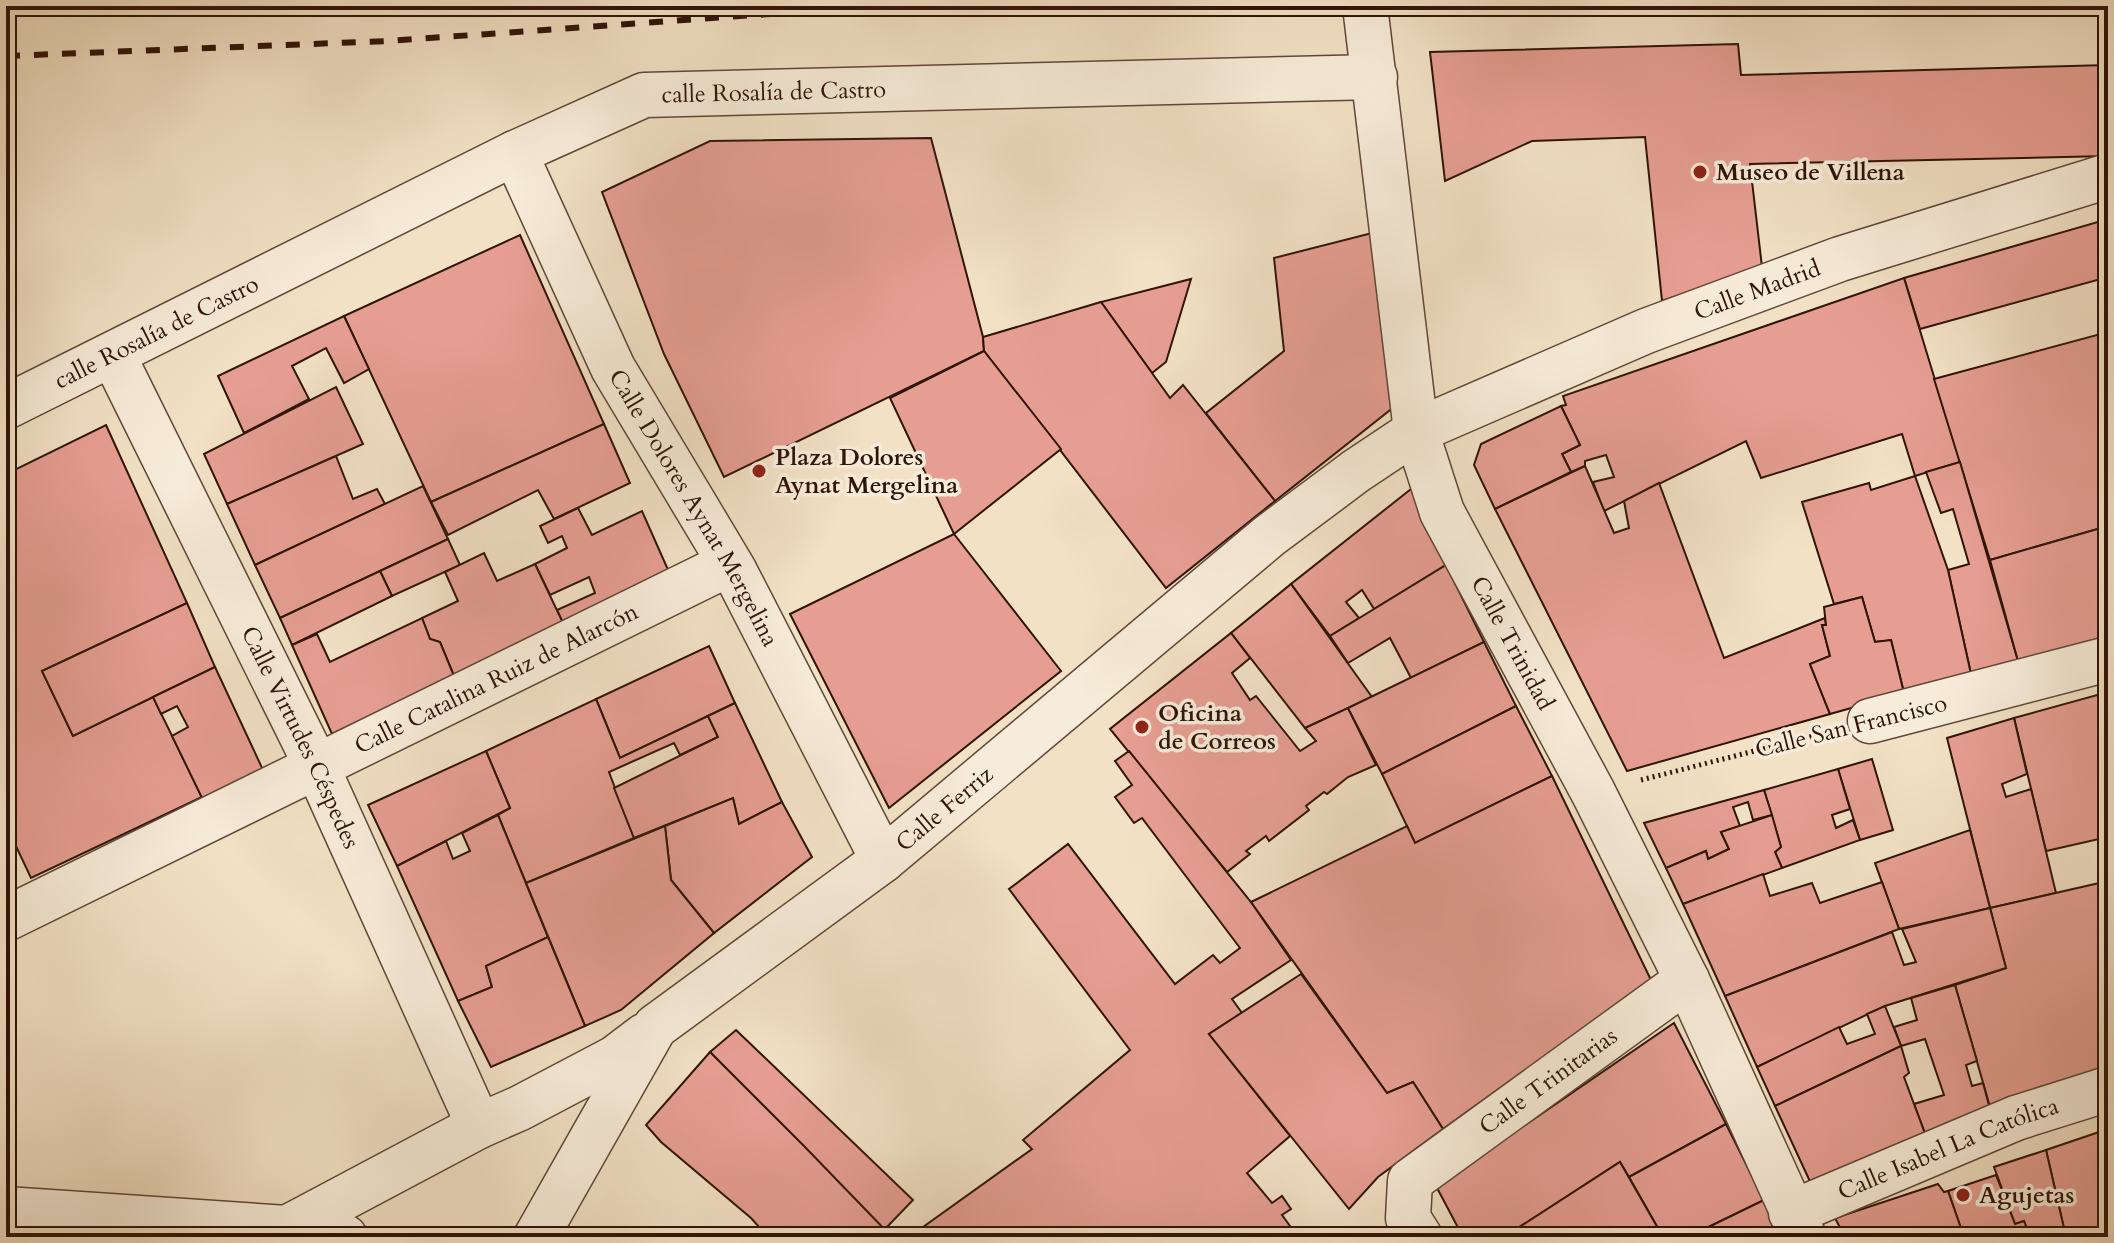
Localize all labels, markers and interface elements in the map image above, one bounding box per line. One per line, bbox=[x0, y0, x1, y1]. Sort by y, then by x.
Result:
street label: calle Rosalía de Castro bbox=[661, 73, 887, 112]
place label: Museo de Villena bbox=[1716, 156, 1905, 189]
marker: Museo de Villena bbox=[1691, 163, 1709, 181]
street label: Calle Madrid bbox=[1690, 252, 1825, 329]
street label: calle Rosalía de Castro bbox=[49, 267, 265, 397]
street label: Calle Dolores Aynat Mergelina bbox=[600, 363, 787, 653]
place label: Plaza Dolores Aynat Mergelina bbox=[775, 441, 958, 502]
marker: Plaza Dolores Aynat Mergelina bbox=[750, 462, 768, 480]
street label: Calle Trinidad bbox=[1463, 570, 1562, 716]
street label: Calle Catalina Ruiz de Alarcón bbox=[349, 595, 644, 762]
street label: Calle Virtudes Céspedes bbox=[233, 621, 368, 854]
street label: Calle San Francisco bbox=[1752, 687, 1951, 766]
place label: Oficina de Correos bbox=[1158, 697, 1276, 758]
marker: Oficina de Correos bbox=[1133, 718, 1151, 736]
street label: Calle Ferriz bbox=[889, 758, 1001, 859]
street label: Calle Trinitarias bbox=[1472, 1020, 1624, 1143]
street label: Calle Isabel La Católica bbox=[1833, 1089, 2064, 1208]
place label: Agujetas bbox=[1979, 1179, 2074, 1212]
marker: Agujetas bbox=[1954, 1186, 1972, 1204]

